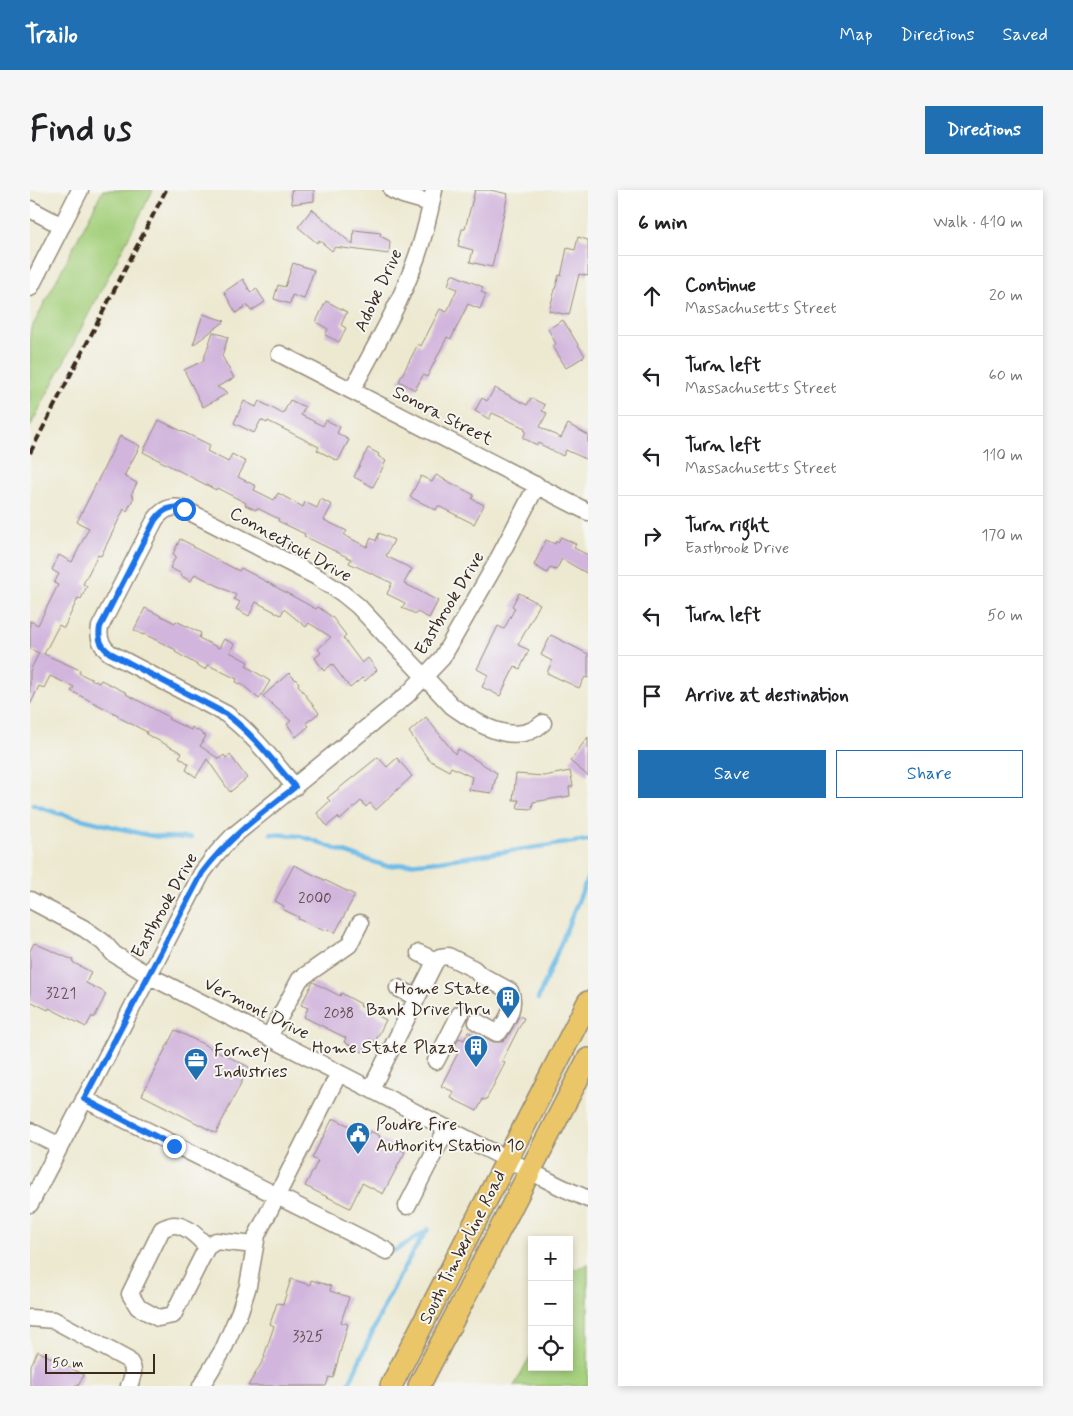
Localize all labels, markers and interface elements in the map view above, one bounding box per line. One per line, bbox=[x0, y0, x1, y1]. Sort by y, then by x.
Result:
text: Trailo bbox=[25, 20, 78, 51]
text: Map bbox=[840, 23, 873, 47]
text: Directions bbox=[901, 23, 975, 47]
text: Saved bbox=[1003, 23, 1048, 47]
button: Directions bbox=[925, 106, 1043, 154]
text: Find us bbox=[30, 107, 132, 153]
text: 6 min bbox=[638, 209, 688, 237]
text: Walk · 410 m bbox=[933, 212, 1023, 233]
street label: Adobe Drive bbox=[349, 245, 409, 336]
text: Continue bbox=[685, 273, 756, 298]
icon: ahead bbox=[638, 282, 666, 310]
text: 20 m bbox=[989, 285, 1023, 306]
text: Massachusetts Street bbox=[685, 298, 836, 319]
text: Turn left bbox=[685, 353, 761, 378]
icon: left bbox=[638, 362, 666, 390]
text: 60 m bbox=[989, 365, 1023, 386]
text: Massachusetts Street bbox=[685, 378, 836, 399]
street label: Sonora Street bbox=[388, 380, 497, 452]
text: Turn left bbox=[685, 433, 761, 458]
icon: left bbox=[638, 442, 666, 470]
text: 110 m bbox=[982, 445, 1023, 466]
text: Massachusetts Street bbox=[685, 458, 836, 479]
route start bbox=[173, 498, 196, 521]
street label: Connecticut Drive bbox=[225, 501, 356, 588]
text: Turn right bbox=[685, 513, 769, 538]
icon: right bbox=[638, 522, 666, 550]
text: 170 m bbox=[981, 525, 1023, 546]
text: Eastbrook Drive bbox=[685, 538, 789, 559]
street label: Eastbrook Drive bbox=[409, 547, 490, 660]
icon: left bbox=[638, 602, 666, 630]
text: Turn left bbox=[685, 603, 761, 628]
text: 50 m bbox=[987, 605, 1023, 626]
icon: arrive bbox=[638, 682, 666, 710]
text: Arrive at destination bbox=[685, 683, 849, 708]
button: Save bbox=[638, 750, 826, 798]
button: Share bbox=[836, 750, 1023, 798]
street label: Eastbrook Drive bbox=[126, 848, 204, 963]
house number: 2000 bbox=[298, 889, 332, 909]
street label: Vermont Drive bbox=[200, 972, 313, 1046]
place label: Home State Bank Drive Thru bbox=[366, 977, 490, 1022]
house number: 3221 bbox=[46, 984, 76, 1004]
building icon: Home State Bank Drive Thru bbox=[495, 985, 521, 1019]
house number: 2038 bbox=[324, 1004, 354, 1024]
building icon: Home State Plaza bbox=[463, 1034, 489, 1068]
place label: Home State Plaza bbox=[312, 1036, 458, 1060]
place label: Forney Industries bbox=[214, 1039, 288, 1084]
office icon: Forney Industries bbox=[183, 1047, 209, 1081]
place label: Poudre Fire Authority Station 10 bbox=[376, 1113, 525, 1158]
public building icon: Poudre Fire Authority Station 10 bbox=[345, 1121, 371, 1155]
route end bbox=[163, 1135, 186, 1158]
street label: South Timberline Road bbox=[414, 1167, 512, 1328]
map controls bbox=[528, 1236, 573, 1371]
button: + bbox=[528, 1236, 573, 1281]
button: − bbox=[528, 1281, 573, 1326]
button: locate bbox=[528, 1326, 573, 1371]
house number: 3325 bbox=[292, 1327, 324, 1347]
scale bar bbox=[45, 1351, 155, 1374]
text: 50 m bbox=[52, 1354, 83, 1372]

